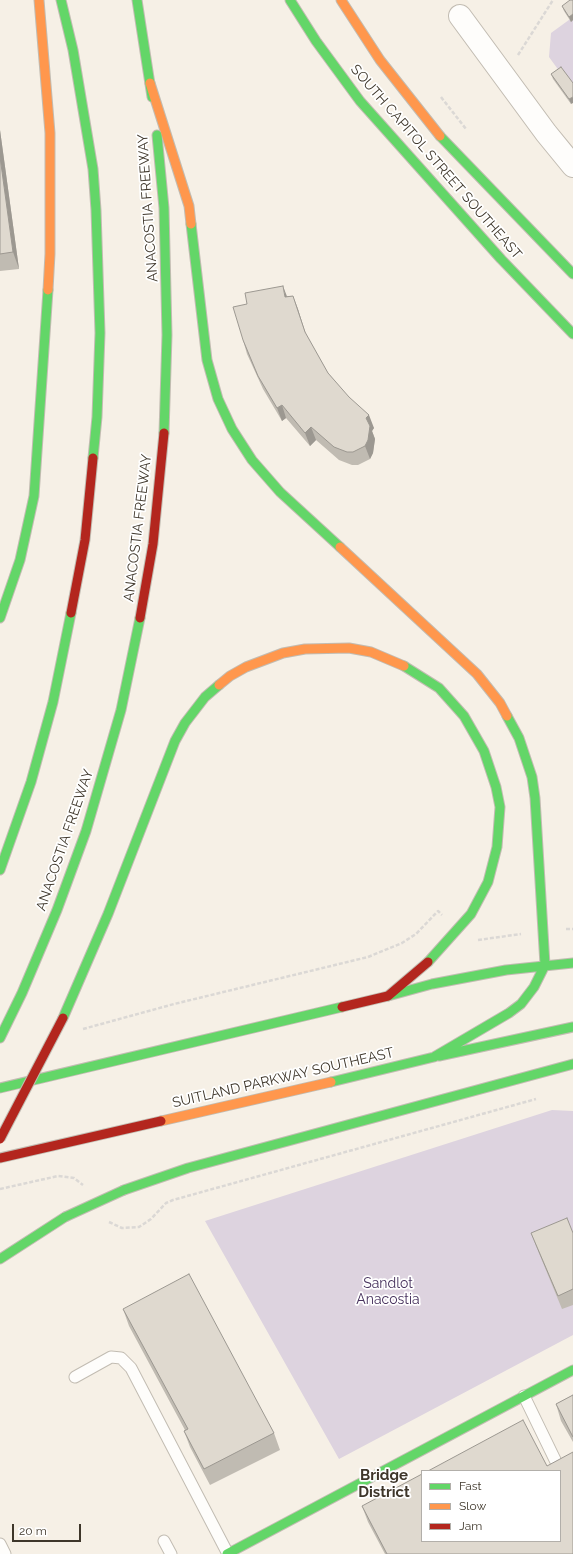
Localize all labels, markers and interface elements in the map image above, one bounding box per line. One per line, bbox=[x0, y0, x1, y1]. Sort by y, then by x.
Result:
street label: SOUTH CAPITOL STREET SOUTHEAST bbox=[347, 61, 525, 263]
street label: ANACOSTIA FREEWAY bbox=[134, 133, 162, 283]
street label: ANACOSTIA FREEWAY bbox=[121, 453, 155, 603]
street label: ANACOSTIA FREEWAY bbox=[33, 767, 97, 913]
street label: SUITLAND PARKWAY SOUTHEAST bbox=[171, 1044, 395, 1112]
park label: Sandlot Anacostia bbox=[356, 1276, 420, 1308]
district label: Bridge District bbox=[358, 1466, 410, 1501]
legend bbox=[421, 1470, 561, 1542]
text: Fast bbox=[459, 1479, 482, 1493]
text: Slow bbox=[459, 1499, 486, 1513]
scale bar bbox=[14, 1516, 83, 1542]
text: Jam bbox=[459, 1519, 482, 1533]
text: 20 m bbox=[19, 1524, 47, 1538]

